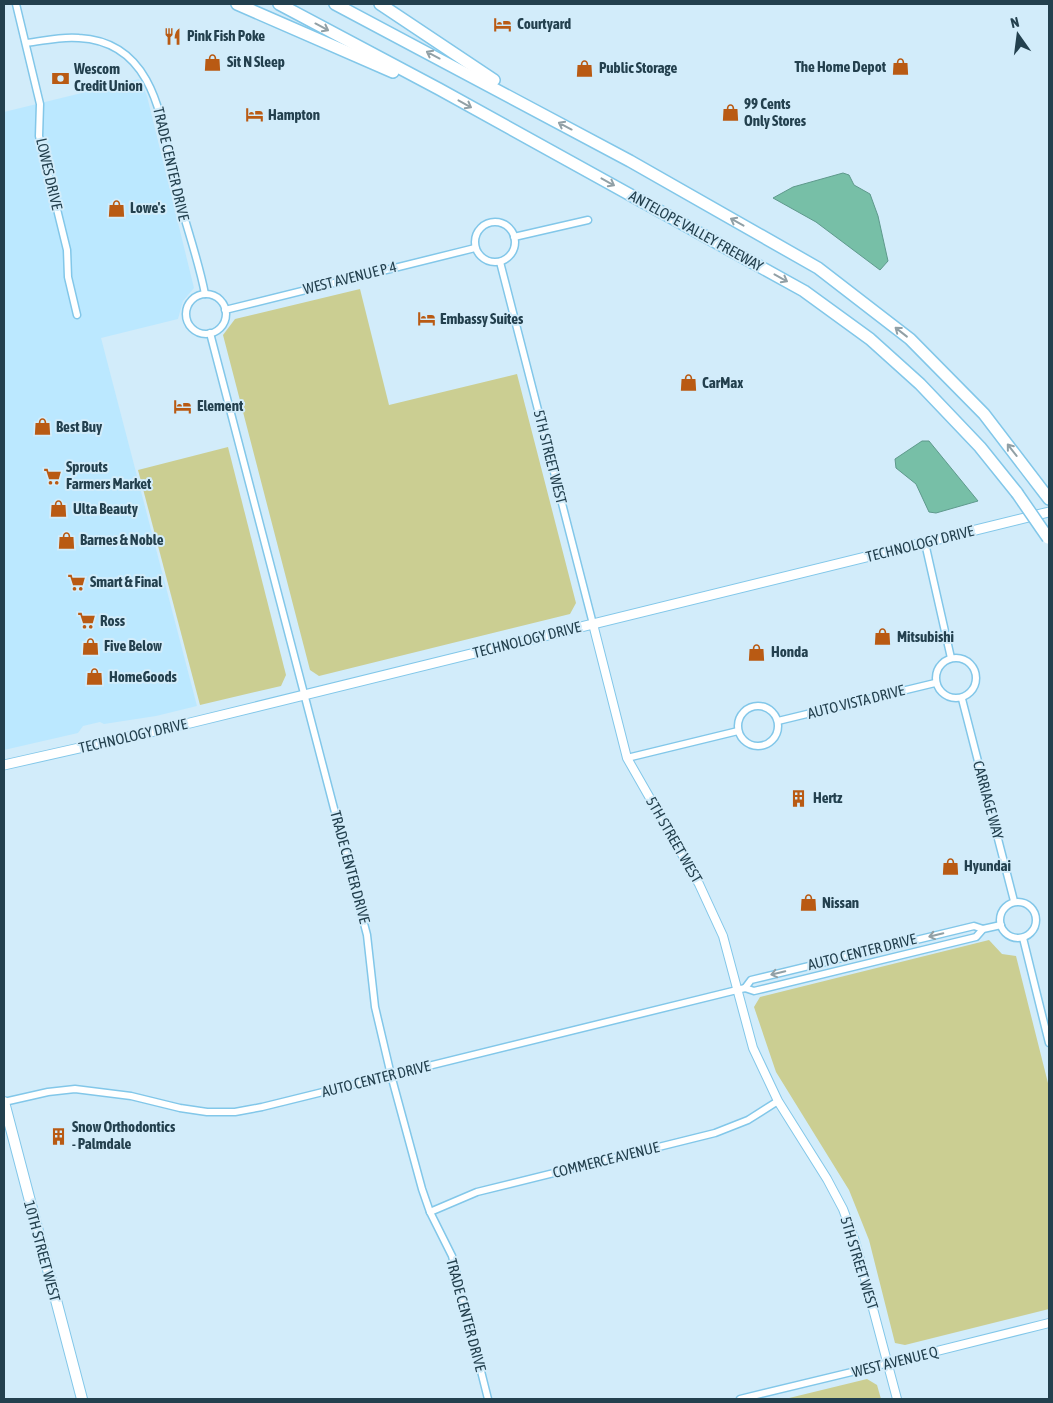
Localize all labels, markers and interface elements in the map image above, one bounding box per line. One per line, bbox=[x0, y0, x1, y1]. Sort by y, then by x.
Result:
north arrow bbox=[993, 10, 1043, 60]
hotel icon: Courtyard bbox=[493, 14, 513, 34]
text: N bbox=[1009, 14, 1021, 31]
place label: Courtyard bbox=[517, 15, 571, 32]
one-way arrow bbox=[315, 22, 330, 32]
restaurant icon: Pink Fish Poke bbox=[163, 26, 183, 46]
place label: Pink Fish Poke bbox=[187, 27, 265, 44]
one-way arrow bbox=[426, 50, 441, 60]
shop icon: Sit N Sleep bbox=[203, 52, 223, 72]
place label: Sit N Sleep bbox=[227, 53, 285, 70]
shop icon: The Home Depot bbox=[890, 57, 910, 77]
shop icon: Public Storage bbox=[575, 58, 595, 78]
place label: The Home Depot bbox=[794, 58, 887, 75]
place label: Public Storage bbox=[599, 59, 678, 76]
place label: Wescom Credit Union bbox=[73, 60, 143, 94]
bank icon: Wescom Credit Union bbox=[50, 68, 70, 88]
place label: 99 Cents Only Stores bbox=[744, 95, 807, 129]
one-way arrow bbox=[458, 99, 472, 109]
shop icon: 99 Cents Only Stores bbox=[720, 103, 740, 123]
street label: TRADE CENTER DRIVE bbox=[150, 105, 193, 223]
hotel icon: Hampton bbox=[244, 105, 264, 125]
place label: Hampton bbox=[268, 106, 320, 123]
one-way arrow bbox=[558, 120, 572, 130]
street label: LOWES DRIVE bbox=[33, 136, 66, 212]
one-way arrow bbox=[600, 178, 614, 188]
street label: ANTELOPE VALLEY FREEWAY bbox=[626, 187, 766, 275]
shop icon: Lowe's bbox=[106, 198, 126, 218]
place label: Lowe's bbox=[130, 199, 166, 216]
one-way arrow bbox=[731, 216, 745, 226]
street label: WEST AVENUE P 4 bbox=[301, 258, 398, 297]
one-way arrow bbox=[773, 273, 788, 283]
hotel icon: Embassy Suites bbox=[416, 309, 436, 329]
place label: Embassy Suites bbox=[440, 310, 524, 327]
one-way arrow bbox=[895, 326, 908, 337]
shop icon: CarMax bbox=[678, 373, 698, 393]
place label: CarMax bbox=[702, 374, 743, 391]
hotel icon: Element bbox=[173, 396, 193, 416]
place label: Element bbox=[197, 397, 244, 414]
street label: 5TH STREET WEST bbox=[531, 408, 570, 506]
shop icon: Best Buy bbox=[32, 417, 52, 437]
place label: Best Buy bbox=[56, 418, 103, 435]
one-way arrow bbox=[1006, 444, 1017, 457]
place label: Sprouts Farmers Market bbox=[66, 458, 152, 492]
supermarket icon: Sprouts Farmers Market bbox=[42, 466, 62, 486]
shop icon: Ulta Beauty bbox=[49, 499, 69, 519]
place label: Ulta Beauty bbox=[73, 500, 139, 517]
street label: TECHNOLOGY DRIVE bbox=[864, 522, 976, 565]
shop icon: Barnes & Noble bbox=[56, 530, 76, 550]
place label: Barnes & Noble bbox=[80, 531, 164, 548]
supermarket icon: Smart & Final bbox=[66, 572, 86, 592]
place label: Smart & Final bbox=[90, 573, 163, 590]
supermarket icon: Ross bbox=[76, 611, 96, 631]
place label: Ross bbox=[100, 612, 126, 629]
street label: TECHNOLOGY DRIVE bbox=[471, 618, 583, 661]
shop icon: Mitsubishi bbox=[873, 627, 893, 647]
place label: Mitsubishi bbox=[897, 628, 954, 645]
shop icon: Five Below bbox=[80, 636, 100, 656]
place label: Five Below bbox=[104, 637, 162, 654]
shop icon: Honda bbox=[747, 642, 767, 662]
place label: Honda bbox=[771, 643, 808, 660]
shop icon: HomeGoods bbox=[85, 667, 105, 687]
place label: HomeGoods bbox=[109, 668, 178, 685]
street label: AUTO VISTA DRIVE bbox=[805, 681, 907, 722]
street label: TECHNOLOGY DRIVE bbox=[77, 715, 189, 756]
street label: CARRIAGE WAY bbox=[970, 759, 1007, 841]
building icon: Hertz bbox=[789, 788, 809, 808]
place label: Hertz bbox=[813, 789, 843, 806]
street label: 5TH STREET WEST bbox=[643, 794, 706, 886]
street label: TRADE CENTER DRIVE bbox=[327, 809, 374, 926]
shop icon: Hyundai bbox=[940, 856, 960, 876]
place label: Hyundai bbox=[964, 857, 1011, 874]
shop icon: Nissan bbox=[798, 893, 818, 913]
place label: Nissan bbox=[822, 894, 859, 911]
street label: AUTO CENTER DRIVE bbox=[806, 930, 919, 973]
one-way arrow bbox=[929, 931, 945, 940]
one-way arrow bbox=[771, 969, 787, 978]
street label: AUTO CENTER DRIVE bbox=[320, 1057, 433, 1100]
place label: Snow Orthodontics - Palmdale bbox=[72, 1118, 176, 1152]
building icon: Snow Orthodontics - Palmdale bbox=[48, 1126, 68, 1146]
street label: COMMERCE AVENUE bbox=[551, 1138, 661, 1181]
street label: 10TH STREET WEST bbox=[21, 1199, 64, 1303]
street label: 5TH STREET WEST bbox=[837, 1214, 882, 1312]
street label: TRADE CENTER DRIVE bbox=[443, 1257, 490, 1374]
street label: WEST AVENUE Q bbox=[850, 1343, 940, 1380]

